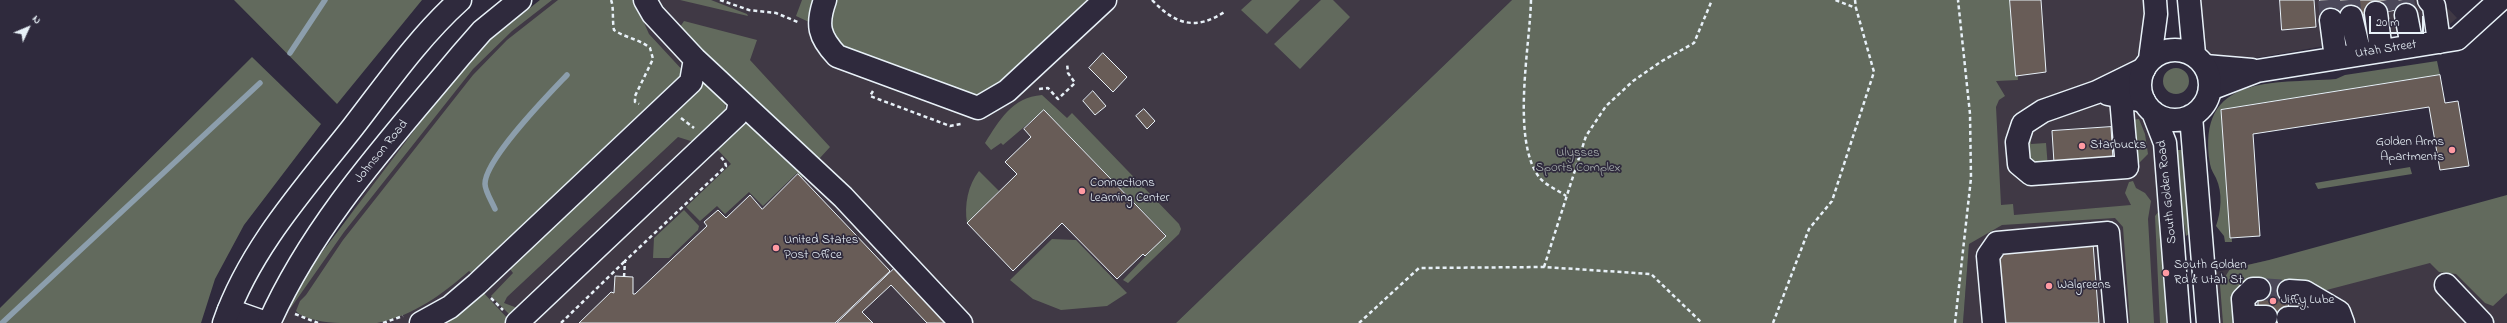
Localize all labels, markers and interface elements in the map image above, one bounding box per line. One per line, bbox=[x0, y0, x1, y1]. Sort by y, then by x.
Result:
north arrow bbox=[8, 8, 48, 48]
scale bar bbox=[2371, 8, 2426, 34]
text: N bbox=[28, 11, 45, 28]
text: 20 m bbox=[2376, 14, 2399, 32]
street label: Utah Street bbox=[2354, 37, 2418, 63]
street label: Johnson Road bbox=[352, 117, 412, 187]
place label: Golden Arms Apartments bbox=[2376, 135, 2444, 166]
place label: Starbucks bbox=[2090, 138, 2146, 154]
street label: South Golden Road bbox=[2155, 139, 2181, 245]
marker: Starbucks bbox=[2077, 141, 2087, 151]
marker: Golden Arms Apartments bbox=[2447, 145, 2457, 155]
park label: Ulysses Sports Complex bbox=[1536, 146, 1620, 177]
place label: Connections Learning Center bbox=[1090, 176, 1170, 207]
marker: Connections Learning Center bbox=[1077, 186, 1087, 196]
place label: United States Post Office bbox=[784, 233, 858, 264]
marker: United States Post Office bbox=[771, 243, 781, 253]
place label: South Golden Rd & Utah St bbox=[2174, 258, 2247, 289]
marker: South Golden Rd & Utah St bbox=[2161, 268, 2171, 278]
place label: Walgreens bbox=[2057, 278, 2111, 294]
marker: Walgreens bbox=[2044, 281, 2054, 291]
place label: Jiffy Lube bbox=[2281, 293, 2334, 309]
marker: Jiffy Lube bbox=[2268, 296, 2278, 306]

